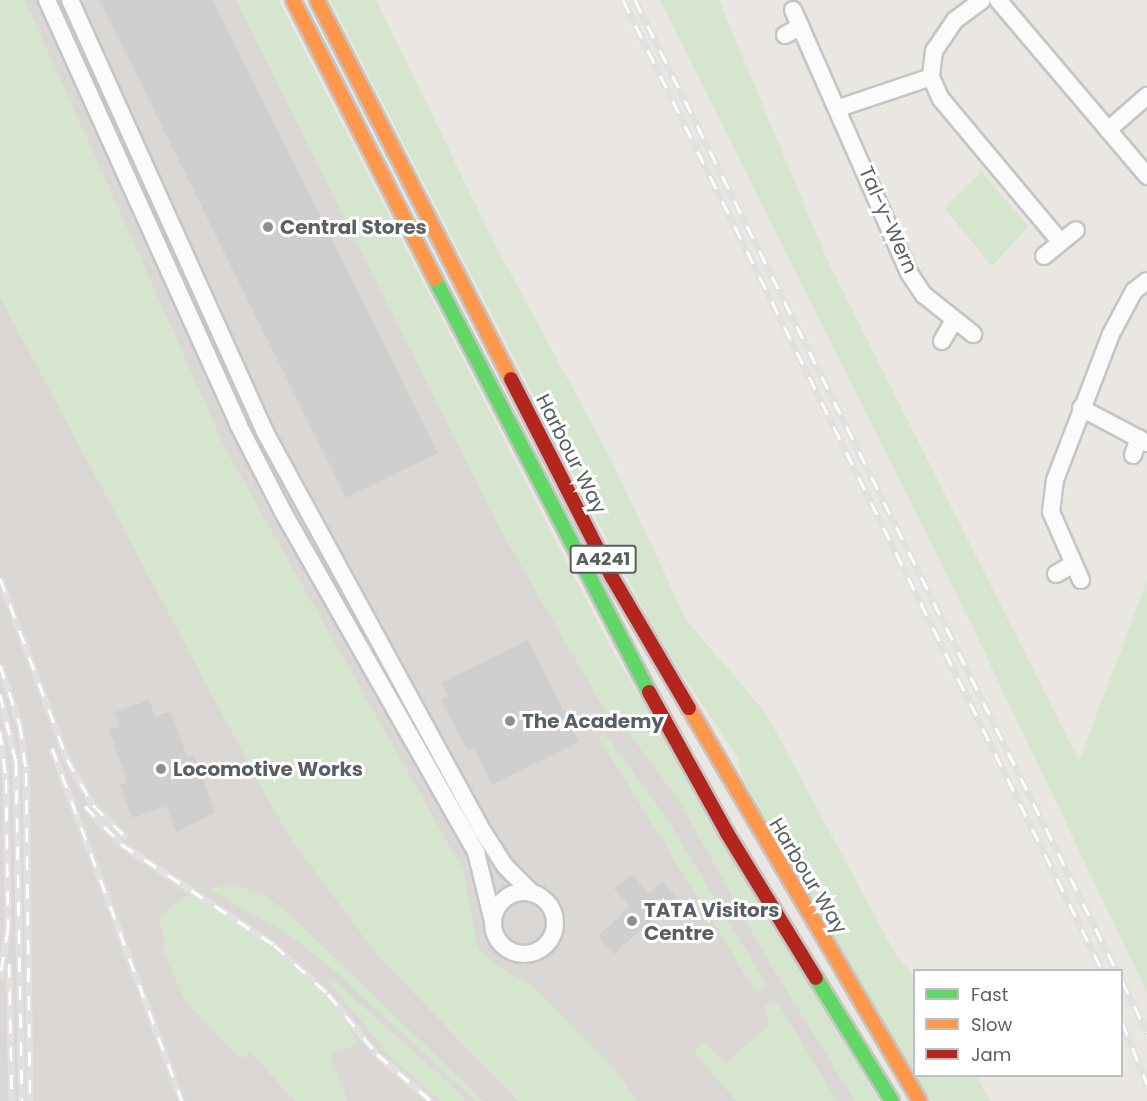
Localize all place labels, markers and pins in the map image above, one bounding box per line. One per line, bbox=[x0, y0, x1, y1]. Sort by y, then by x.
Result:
place label: Central Stores bbox=[280, 215, 427, 239]
marker: Central Stores bbox=[261, 220, 275, 234]
place label: The Academy bbox=[522, 709, 664, 733]
marker: The Academy bbox=[503, 714, 517, 728]
place label: Locomotive Works bbox=[173, 757, 363, 781]
marker: Locomotive Works bbox=[154, 762, 168, 776]
place label: TATA Visitors Centre bbox=[644, 898, 779, 945]
marker: TATA Visitors Centre bbox=[625, 914, 639, 928]

